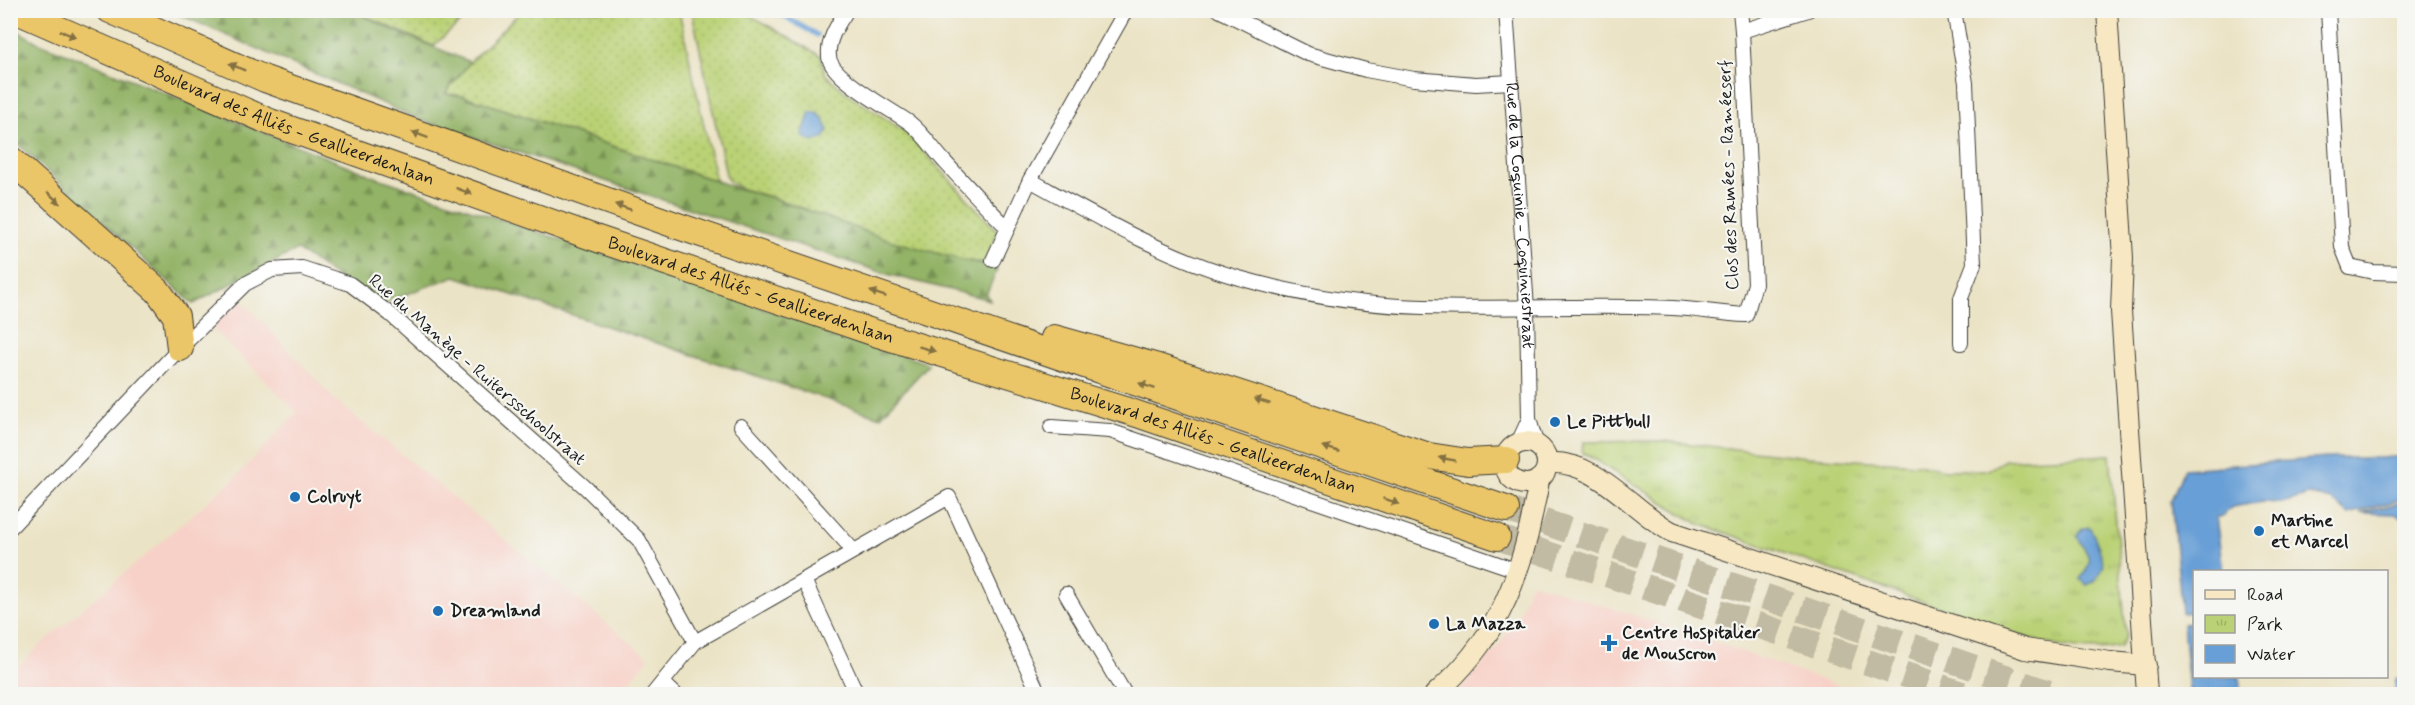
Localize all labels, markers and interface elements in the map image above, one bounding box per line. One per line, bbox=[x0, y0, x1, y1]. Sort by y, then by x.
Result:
one-way arrow bbox=[59, 30, 77, 40]
street label: Clos des Ramées - Raméeserf bbox=[1713, 59, 1745, 291]
street label: Boulevard des Alliés - Geallieerdenlaan bbox=[149, 60, 438, 192]
one-way arrow bbox=[227, 62, 245, 72]
street label: Rue de la Coquinie - Coquiniestraat bbox=[1499, 82, 1540, 349]
one-way arrow bbox=[411, 129, 429, 139]
one-way arrow bbox=[455, 187, 473, 197]
one-way arrow bbox=[46, 191, 61, 204]
one-way arrow bbox=[614, 202, 632, 211]
street label: Boulevard des Alliés - Geallieerdenlaan bbox=[605, 231, 897, 350]
street label: Rue du Manège - Ruitersschoolstraat bbox=[363, 269, 591, 471]
one-way arrow bbox=[869, 289, 887, 299]
one-way arrow bbox=[918, 345, 936, 354]
one-way arrow bbox=[1138, 381, 1156, 390]
street label: Boulevard des Alliés - Geallieerdenlaan bbox=[1067, 382, 1359, 500]
one-way arrow bbox=[1252, 396, 1270, 405]
place label: Le Pittbull bbox=[1567, 410, 1650, 434]
marker: Le Pittbull bbox=[1548, 415, 1562, 429]
one-way arrow bbox=[1322, 444, 1340, 454]
one-way arrow bbox=[1438, 455, 1457, 464]
place label: Colruyt bbox=[307, 485, 362, 509]
marker: Colruyt bbox=[288, 490, 302, 504]
one-way arrow bbox=[1383, 496, 1401, 506]
place label: Martine et Marcel bbox=[2271, 509, 2349, 554]
marker: Martine et Marcel bbox=[2252, 524, 2266, 538]
legend bbox=[2193, 570, 2388, 678]
text: Road bbox=[2247, 583, 2283, 607]
place label: Dreamland bbox=[450, 599, 541, 623]
marker: Dreamland bbox=[431, 604, 445, 618]
place label: La Mazza bbox=[1446, 612, 1527, 636]
text: Park bbox=[2247, 613, 2283, 637]
marker: La Mazza bbox=[1427, 617, 1441, 631]
place label: Centre Hospitalier de Mouscron bbox=[1622, 621, 1760, 666]
marker: Centre Hospitalier de Mouscron bbox=[1600, 634, 1618, 652]
text: Water bbox=[2247, 643, 2296, 667]

